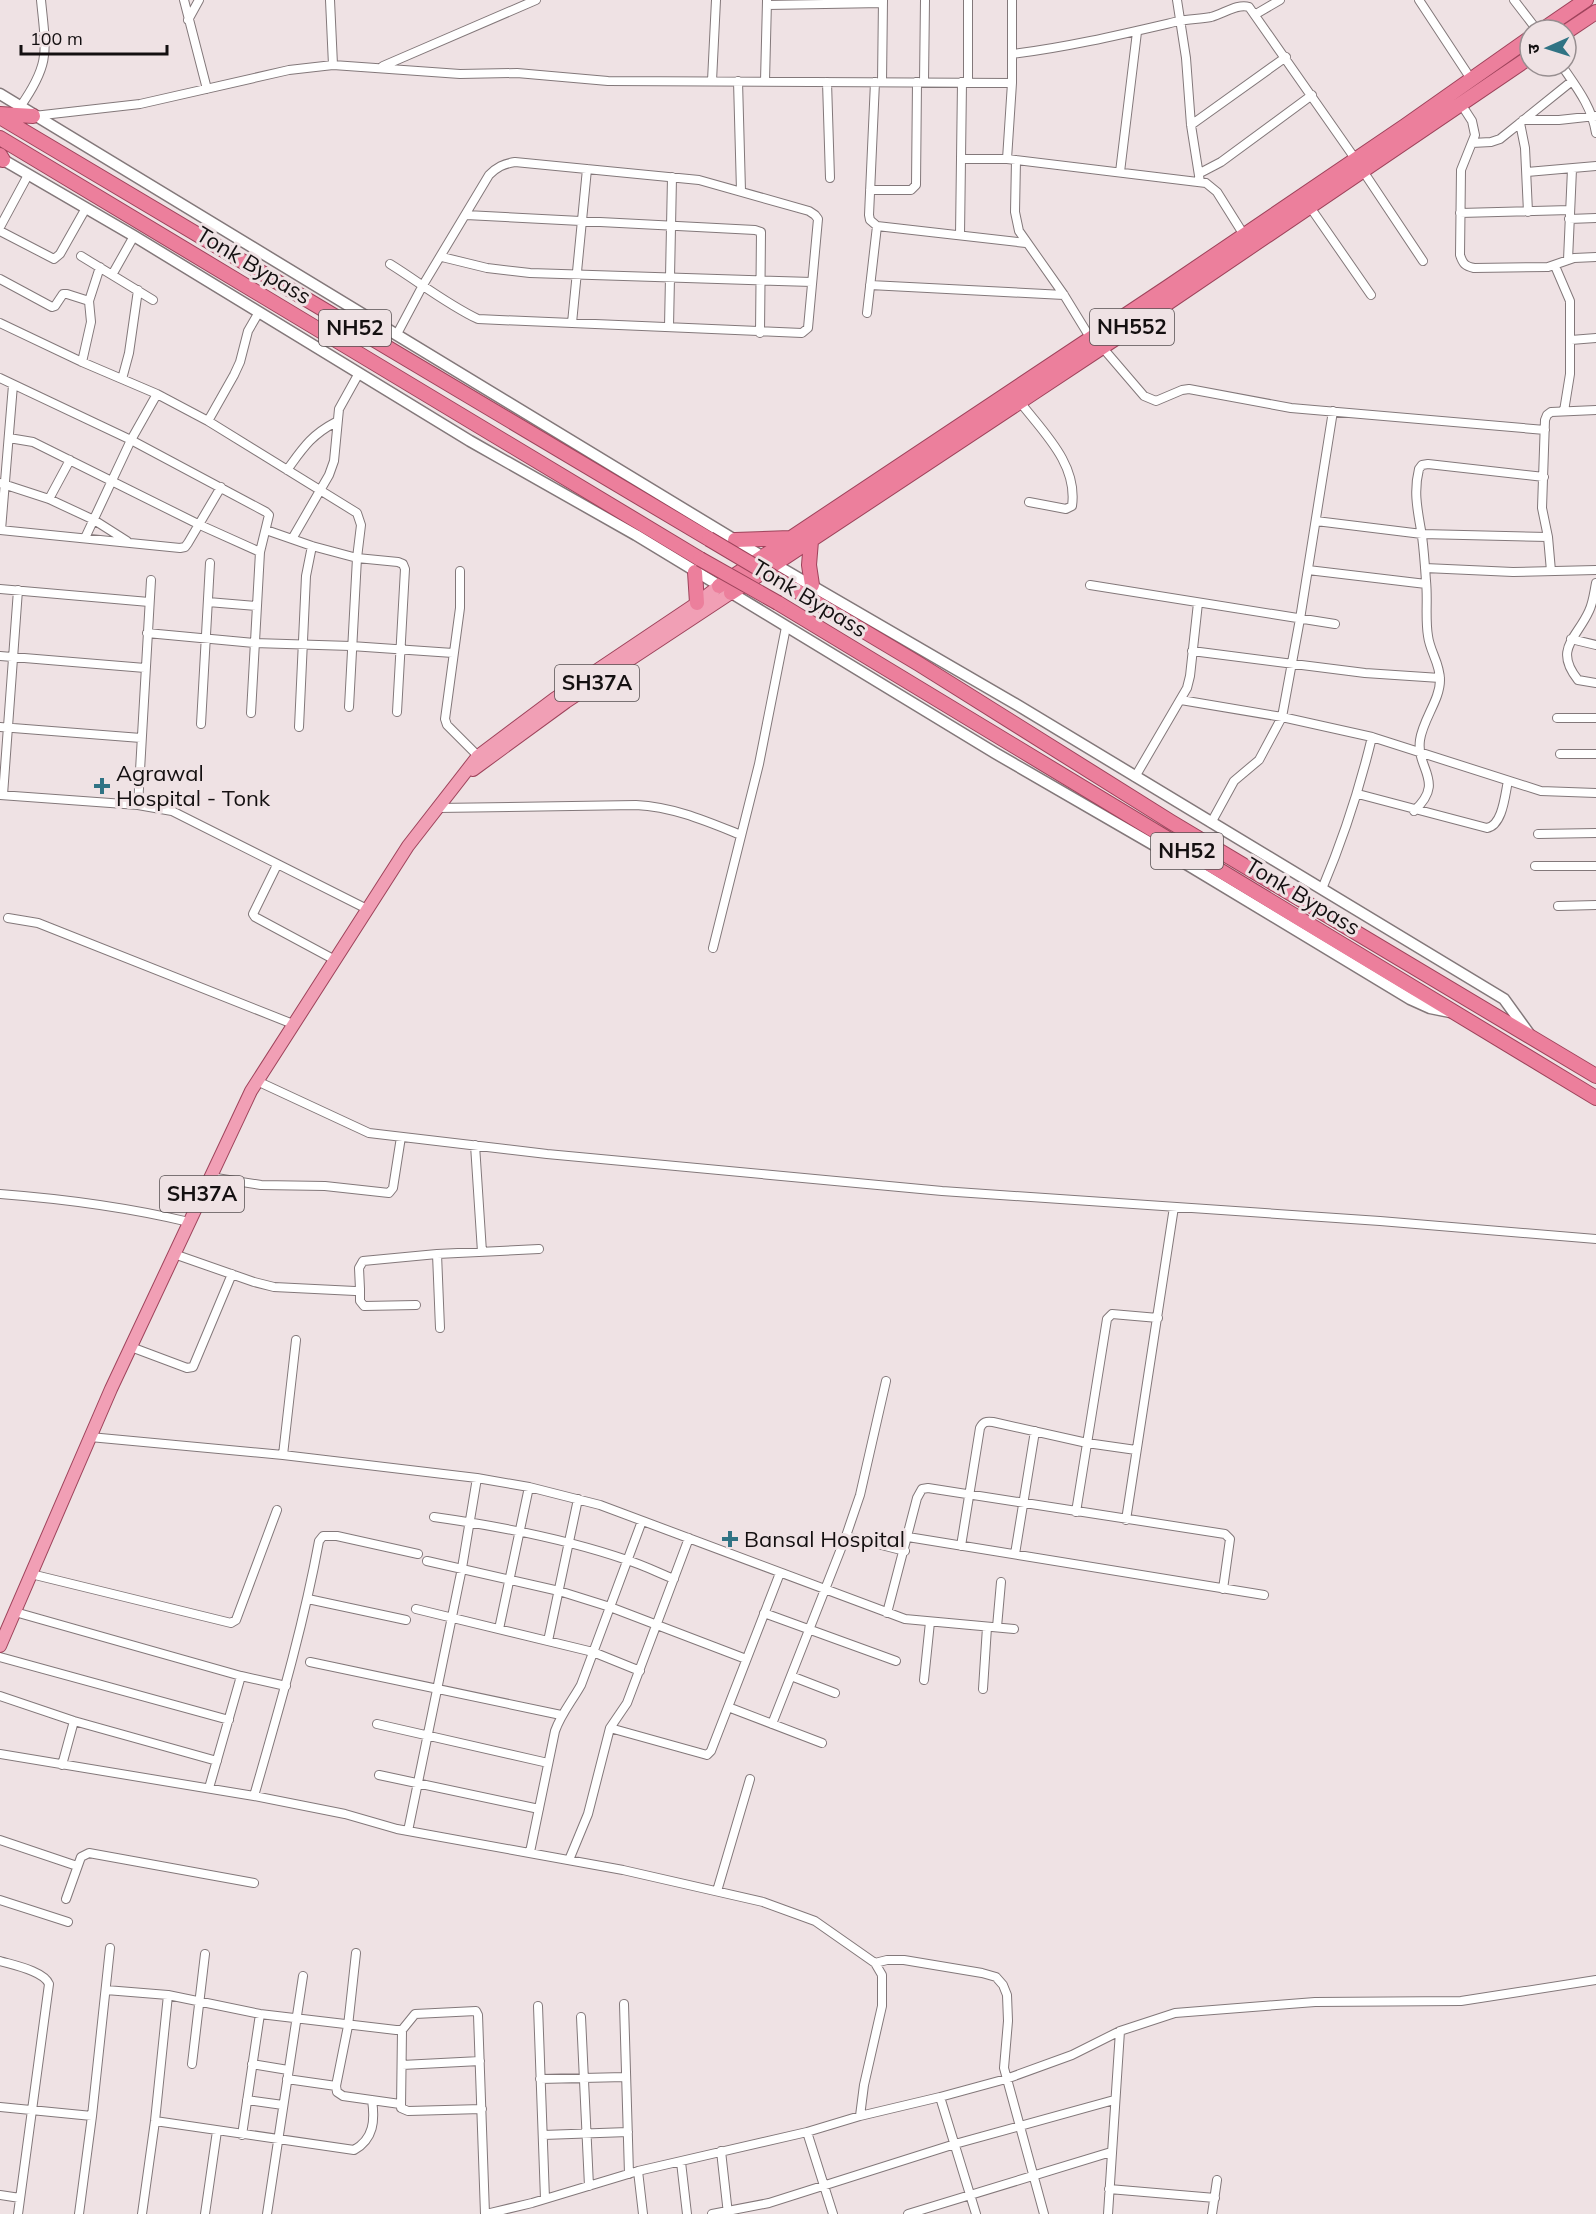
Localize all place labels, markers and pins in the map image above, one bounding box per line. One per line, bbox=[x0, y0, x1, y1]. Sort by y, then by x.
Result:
place label: Agrawal Hospital - Tonk bbox=[116, 759, 271, 812]
marker: Agrawal Hospital - Tonk bbox=[93, 777, 111, 795]
place label: Bansal Hospital bbox=[744, 1525, 905, 1553]
marker: Bansal Hospital bbox=[721, 1530, 739, 1548]

